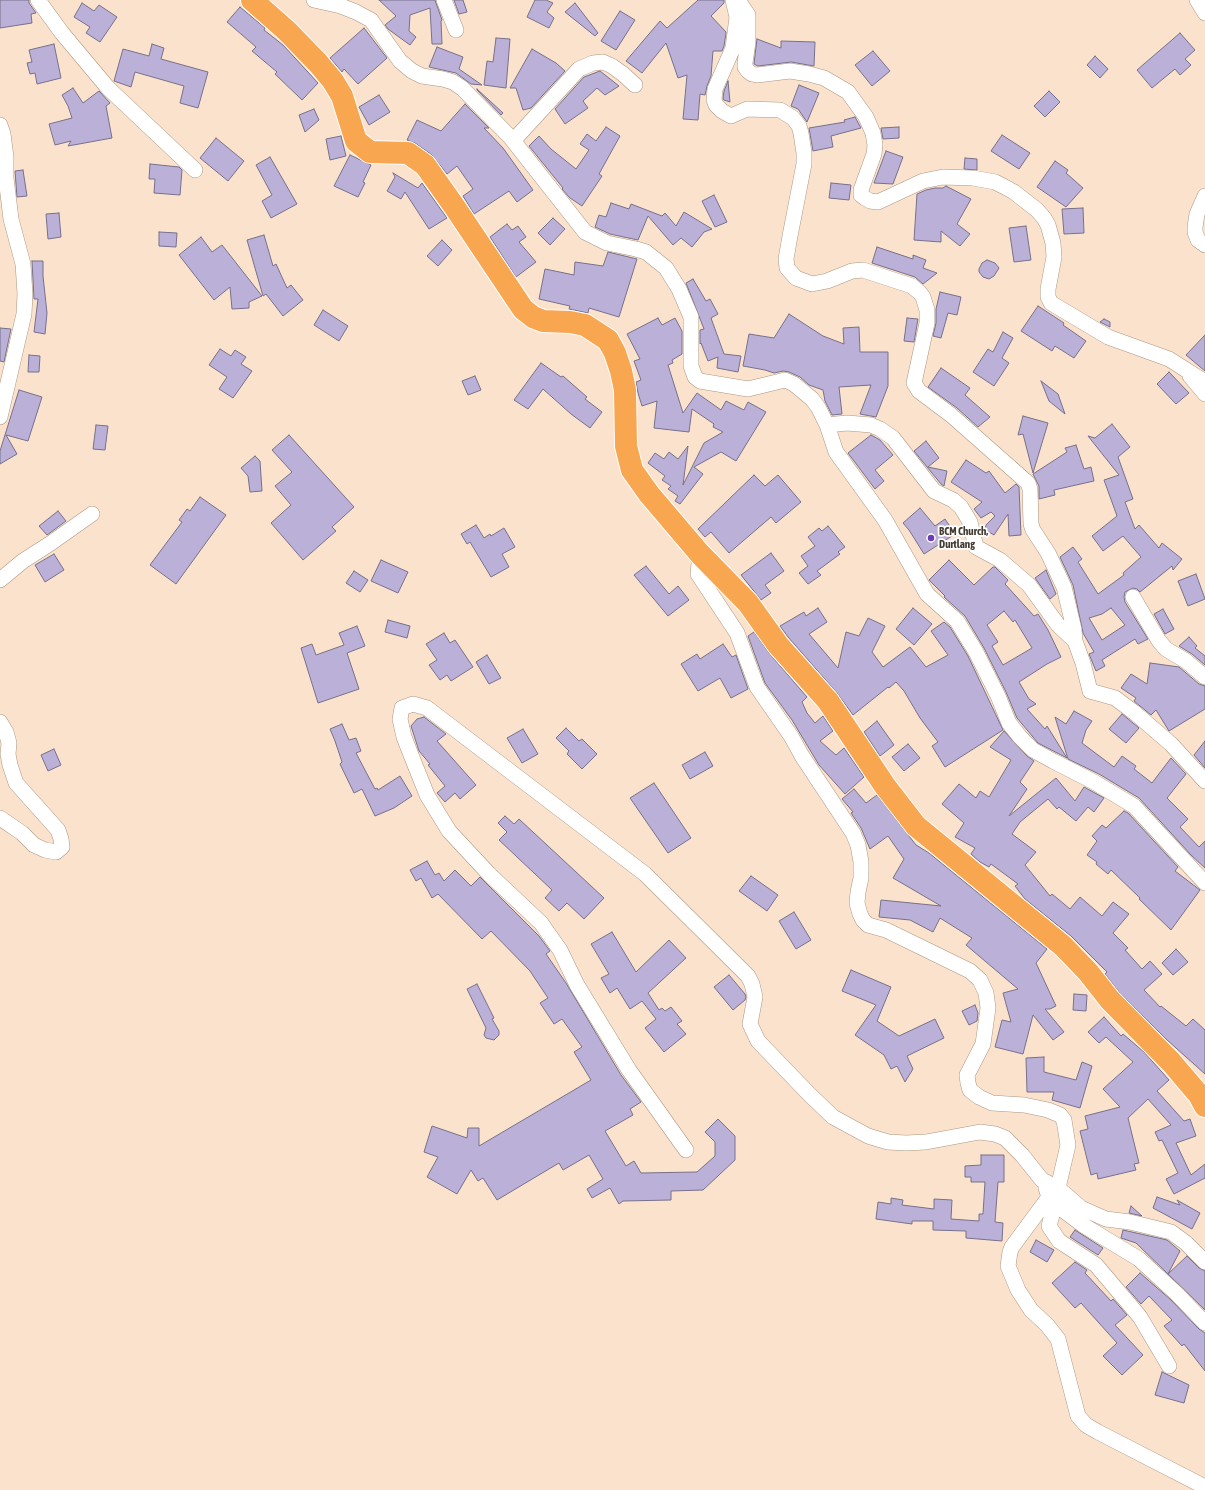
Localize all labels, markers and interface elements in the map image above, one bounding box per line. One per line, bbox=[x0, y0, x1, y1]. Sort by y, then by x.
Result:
place label: BCM Church, Durtlang bbox=[939, 525, 988, 551]
marker: BCM Church, Durtlang bbox=[926, 533, 936, 543]

